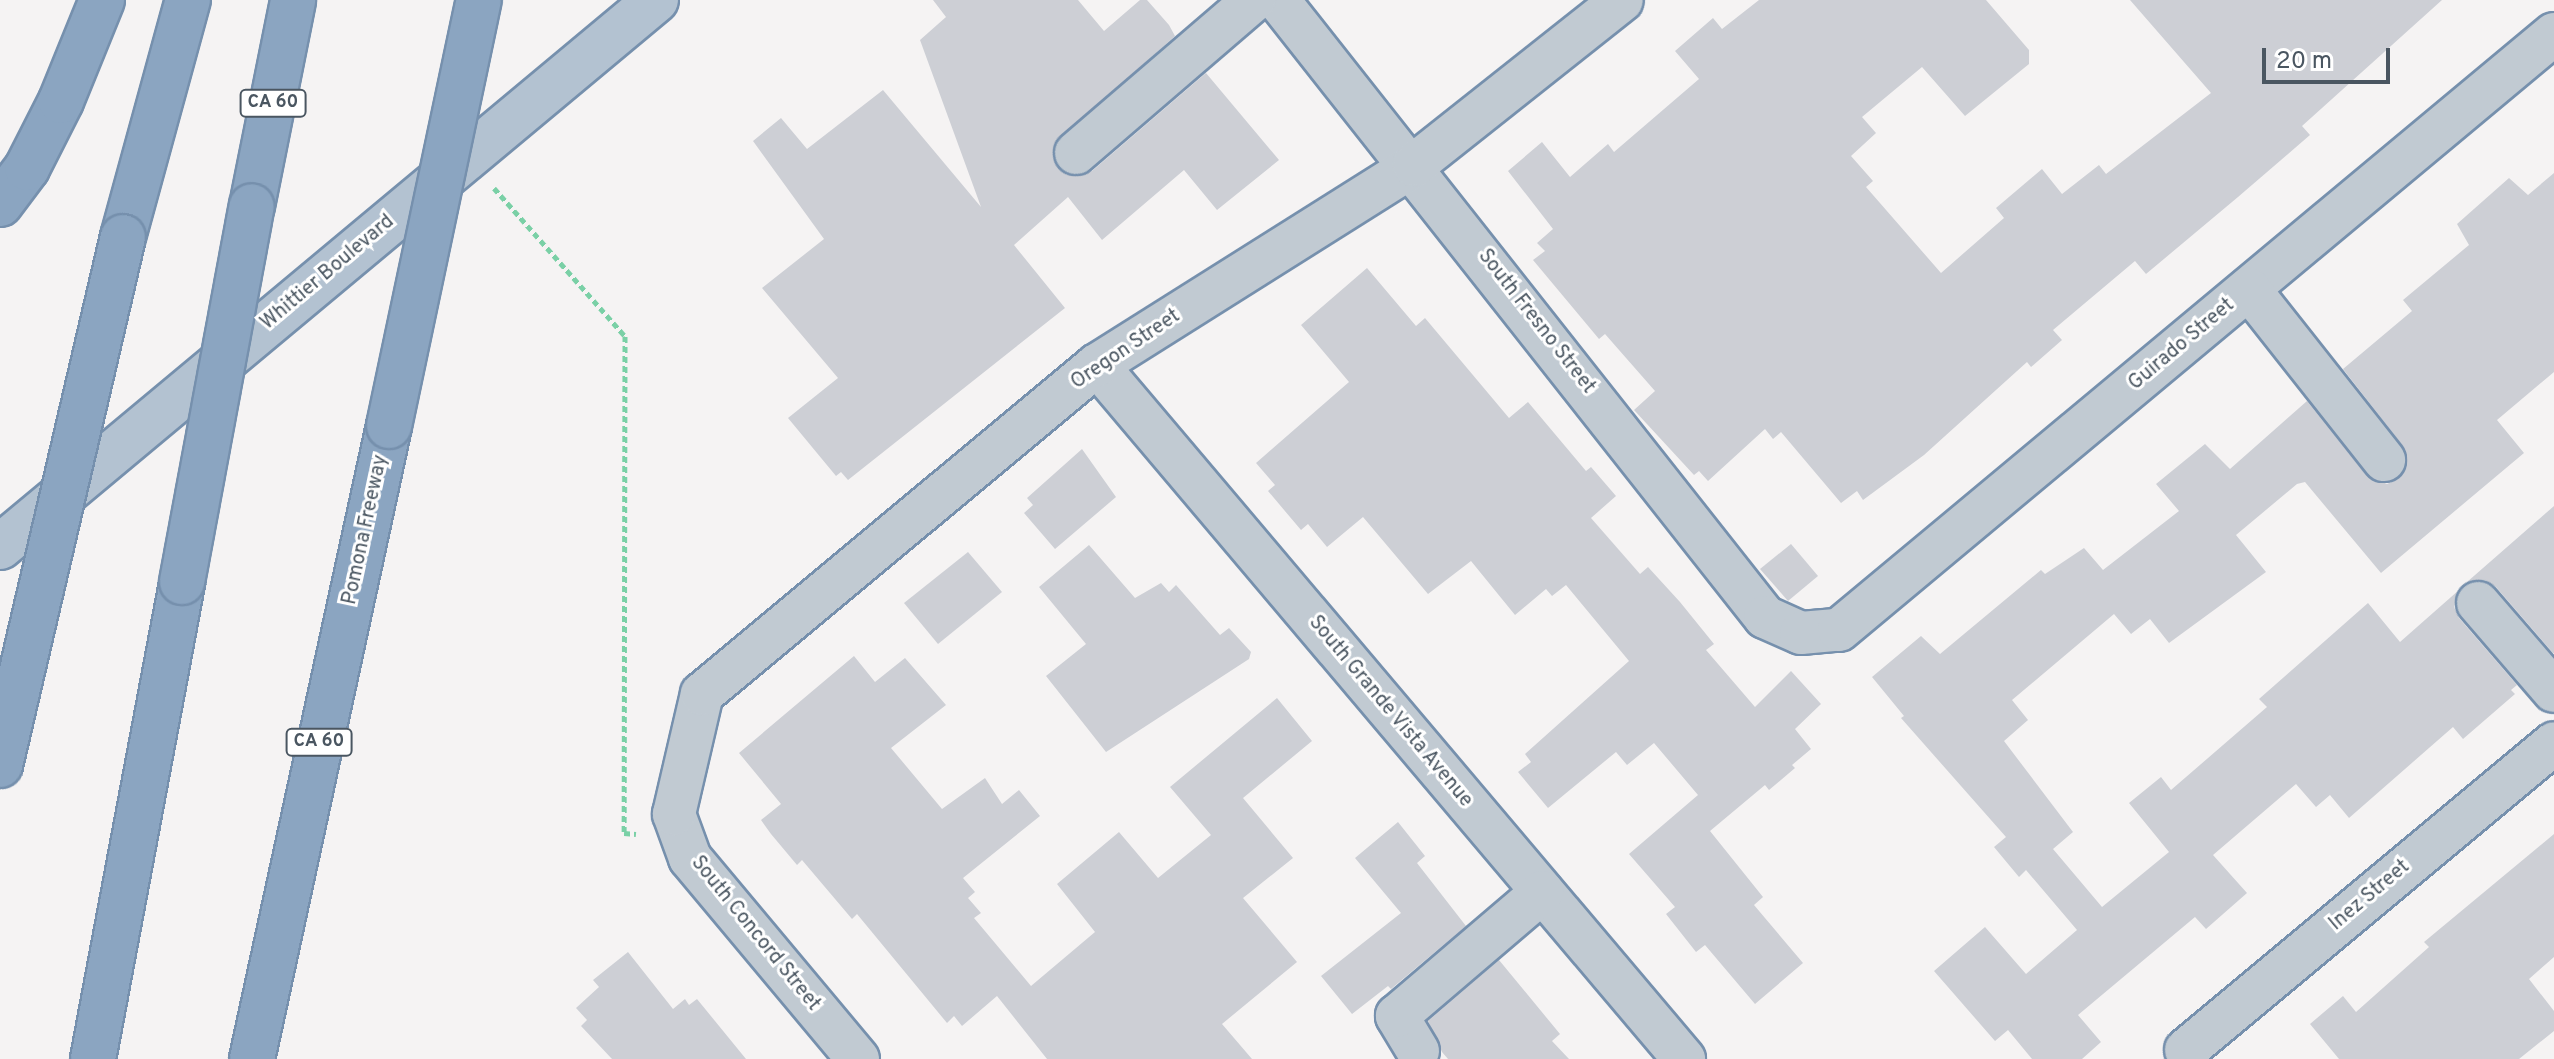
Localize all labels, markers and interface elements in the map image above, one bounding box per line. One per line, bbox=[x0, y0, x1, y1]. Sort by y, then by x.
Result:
scale bar bbox=[2266, 32, 2394, 82]
text: 20 m bbox=[2276, 47, 2332, 77]
road number: CA 60 bbox=[239, 89, 307, 117]
street label: Whittier Boulevard bbox=[256, 210, 400, 336]
street label: South Fresno Street bbox=[1472, 245, 1600, 399]
street label: Guirado Street bbox=[2124, 294, 2240, 396]
street label: Oregon Street bbox=[1067, 305, 1185, 395]
street label: Pomona Freeway bbox=[338, 453, 394, 607]
street label: South Grande Vista Avenue bbox=[1302, 611, 1478, 813]
road number: CA 60 bbox=[285, 728, 353, 756]
street label: South Concord Street bbox=[685, 852, 825, 1016]
street label: Inez Street bbox=[2325, 855, 2415, 937]

